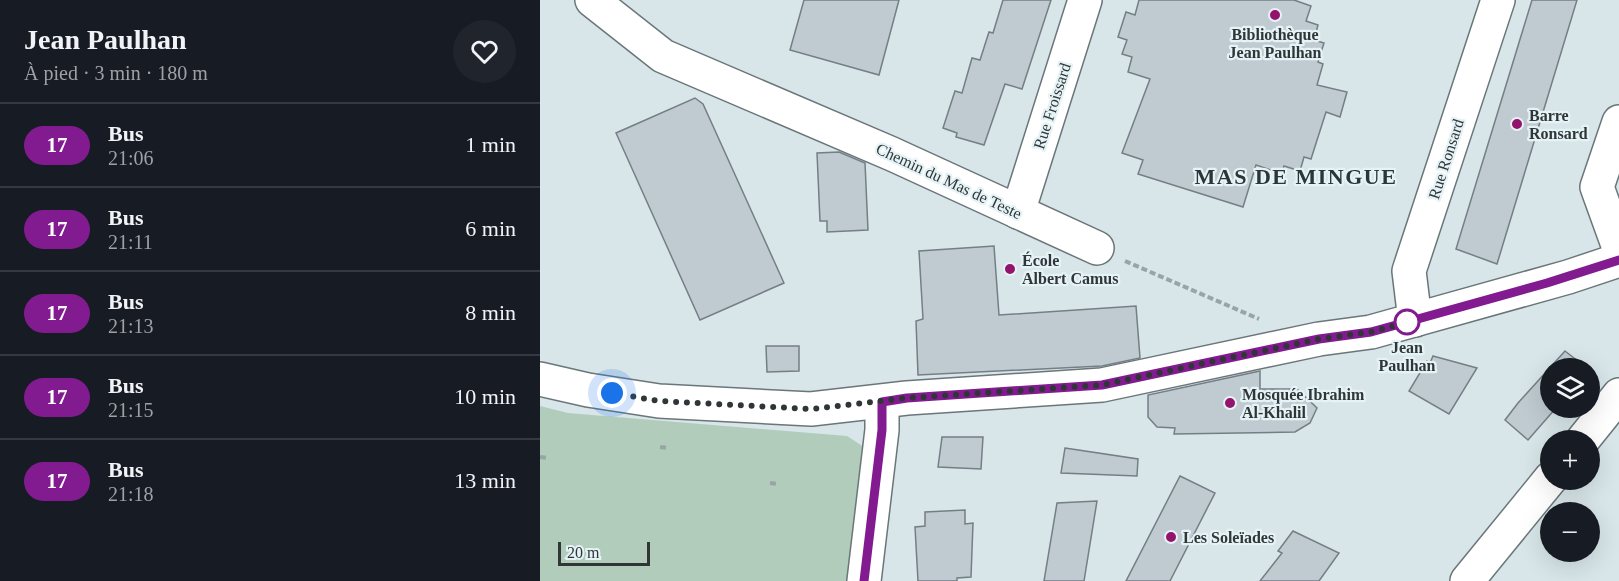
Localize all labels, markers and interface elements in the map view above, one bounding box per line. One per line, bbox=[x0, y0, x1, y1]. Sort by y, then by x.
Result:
marker: Bibliothèque Jean Paulhan bbox=[1268, 8, 1282, 22]
button: heart bbox=[453, 20, 516, 83]
text: Jean Paulhan bbox=[24, 24, 187, 55]
place label: Bibliothèque Jean Paulhan bbox=[1229, 26, 1322, 61]
street label: Rue Froissard bbox=[1030, 61, 1074, 151]
text: À pied · 3 min · 180 m bbox=[24, 62, 208, 84]
place label: Barre Ronsard bbox=[1529, 107, 1588, 142]
street label: Rue Ronsard bbox=[1425, 117, 1467, 201]
marker: Barre Ronsard bbox=[1510, 117, 1524, 131]
text: Bus bbox=[108, 121, 143, 146]
text: 1 min bbox=[465, 132, 516, 157]
text: 17 bbox=[47, 133, 68, 157]
street label: Chemin du Mas de Teste bbox=[874, 140, 1024, 222]
text: 21:06 bbox=[108, 147, 154, 169]
district label: MAS DE MINGUE bbox=[1195, 164, 1397, 189]
text: Bus bbox=[108, 205, 143, 230]
text: 6 min bbox=[465, 216, 516, 241]
text: 17 bbox=[47, 217, 68, 241]
text: 21:11 bbox=[108, 231, 153, 253]
place label: École Albert Camus bbox=[1022, 251, 1118, 287]
marker: École Albert Camus bbox=[1003, 262, 1017, 276]
text: Bus bbox=[108, 289, 143, 314]
text: 8 min bbox=[465, 300, 516, 325]
text: 17 bbox=[47, 301, 68, 325]
marker: Jean Paulhan bbox=[1394, 309, 1420, 335]
text: 21:13 bbox=[108, 315, 154, 337]
place label: Jean Paulhan bbox=[1379, 339, 1436, 374]
map controls bbox=[1540, 358, 1600, 562]
button: layers bbox=[1540, 358, 1600, 418]
text: Bus bbox=[108, 373, 143, 398]
your location bbox=[597, 378, 627, 408]
text: 10 min bbox=[454, 384, 516, 409]
text: 17 bbox=[47, 385, 68, 409]
place label: Mosquée Ibrahim Al-Khalil bbox=[1242, 386, 1365, 421]
marker: Mosquée Ibrahim Al-Khalil bbox=[1223, 396, 1237, 410]
text: 21:15 bbox=[108, 399, 154, 421]
button: + bbox=[1540, 430, 1600, 490]
text: Bus bbox=[108, 457, 143, 482]
text: 13 min bbox=[454, 468, 516, 493]
text: 17 bbox=[47, 469, 68, 493]
text: 21:18 bbox=[108, 483, 154, 505]
button: − bbox=[1540, 502, 1600, 562]
place label: Les Soleïades bbox=[1183, 529, 1274, 546]
marker: Les Soleïades bbox=[1164, 530, 1178, 544]
scale bar bbox=[558, 539, 650, 566]
text: 20 m bbox=[567, 544, 599, 561]

